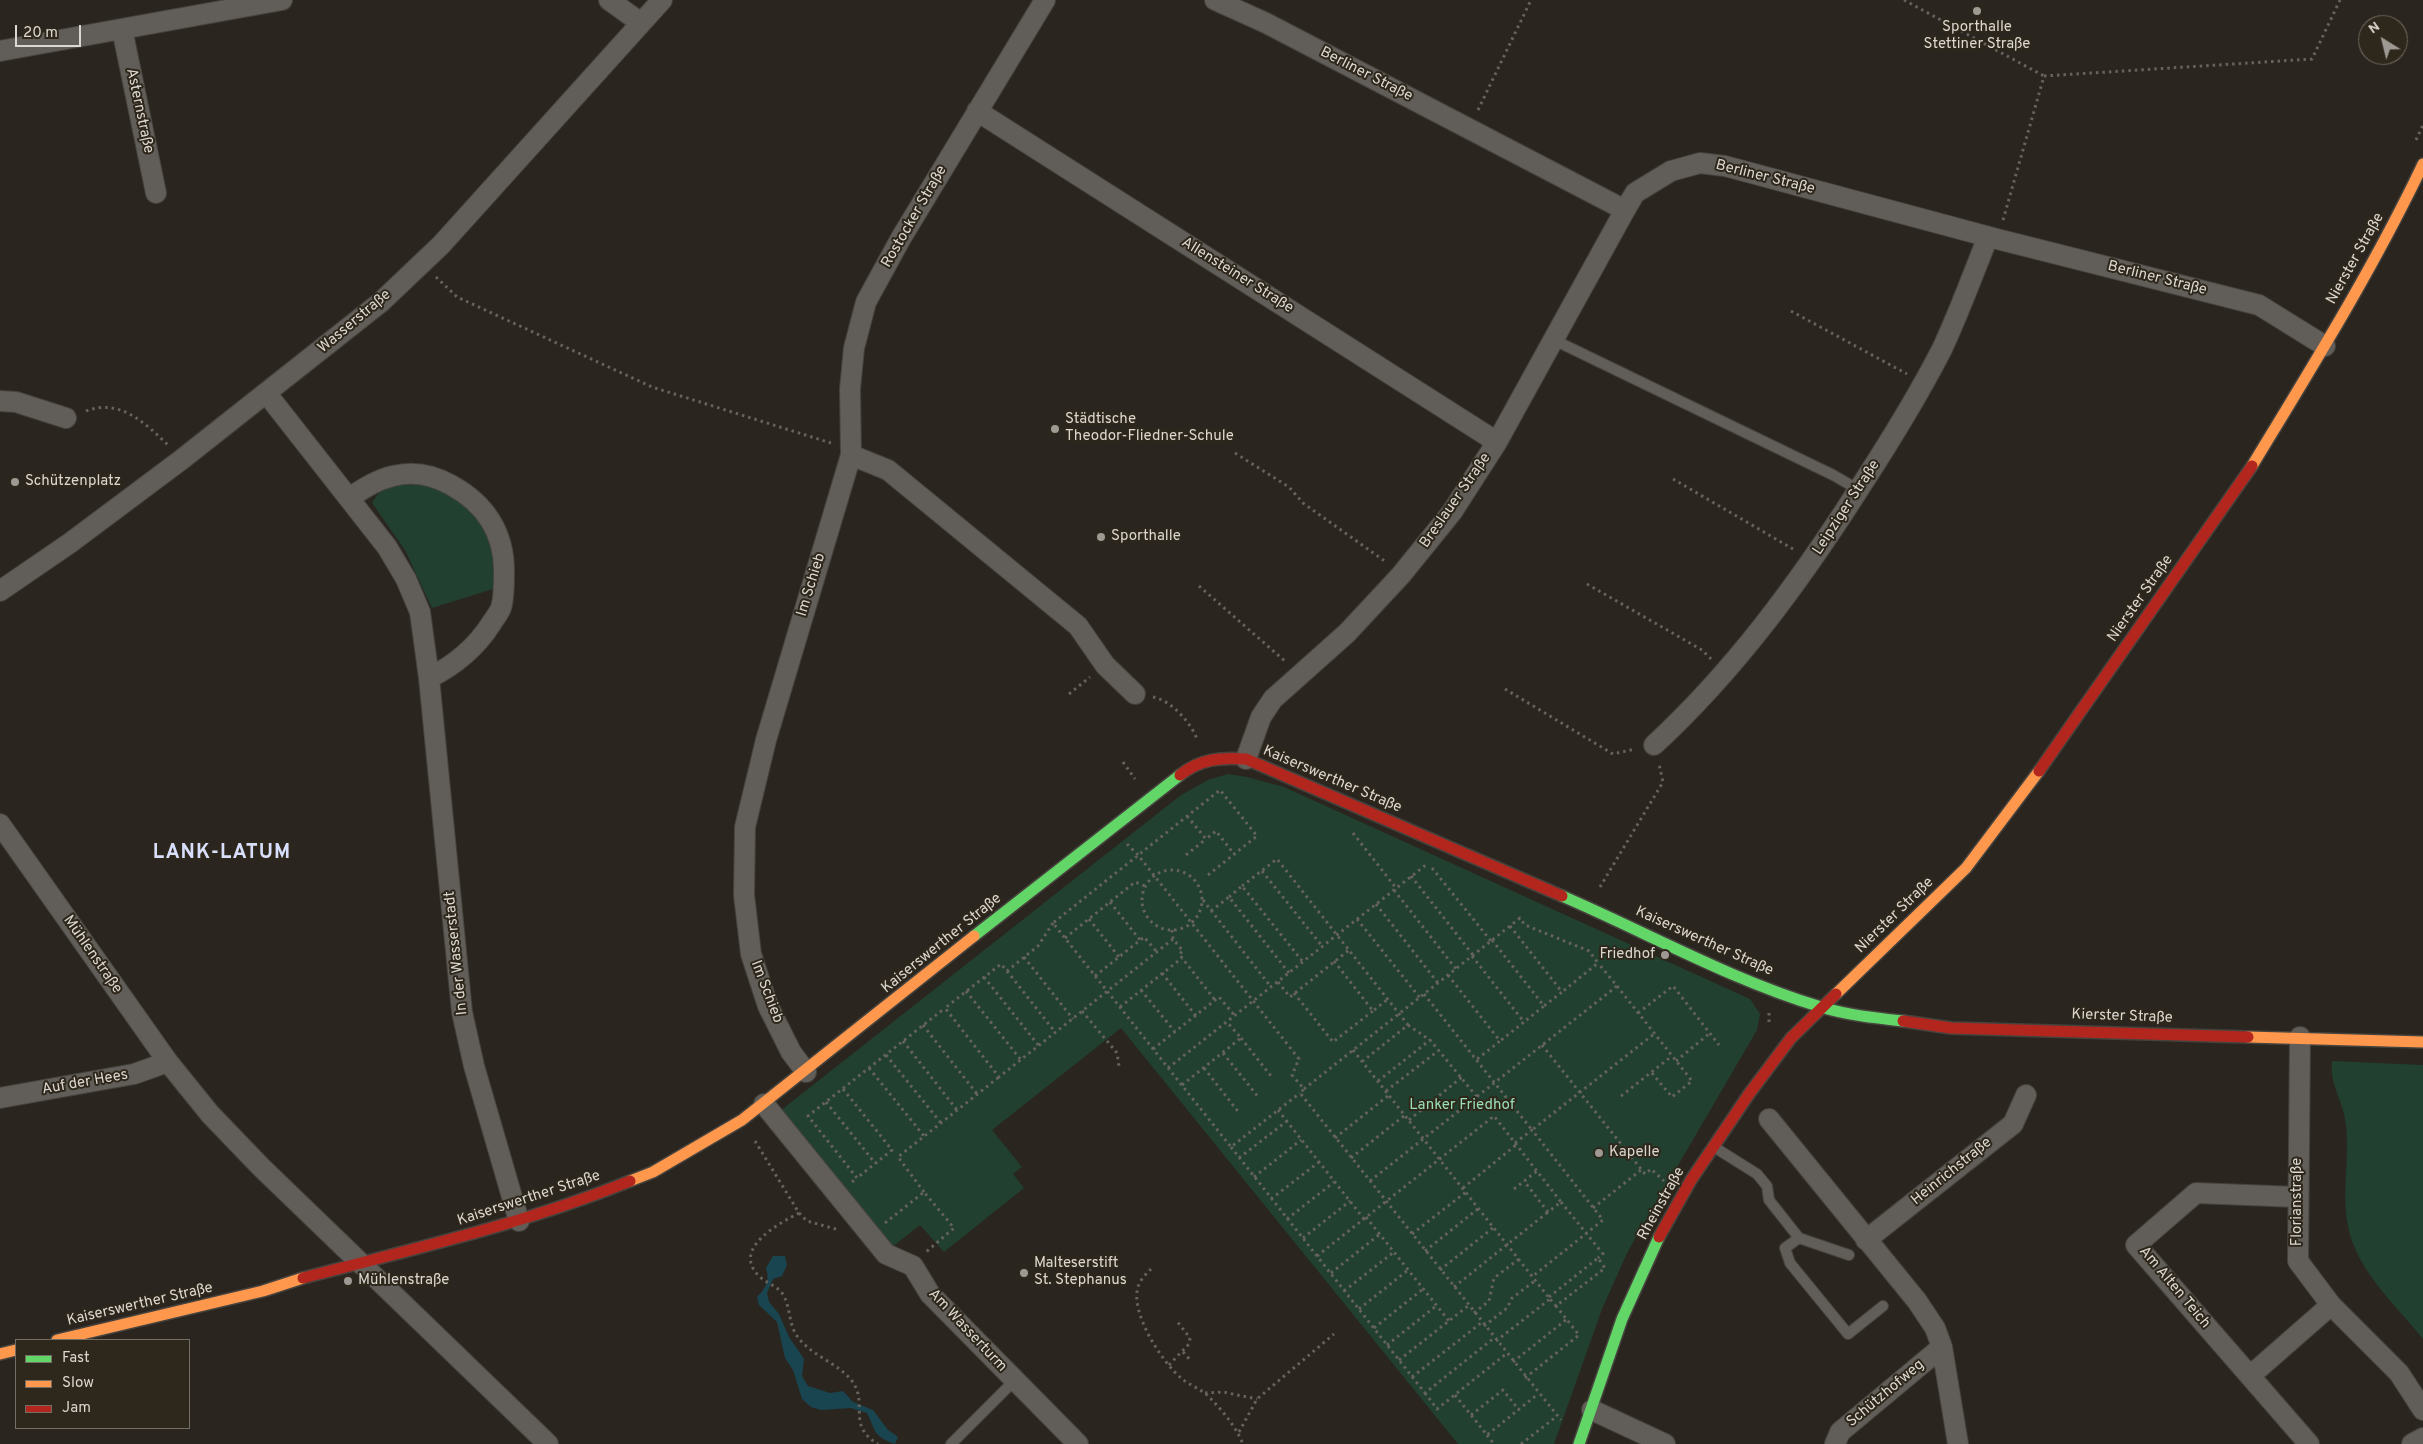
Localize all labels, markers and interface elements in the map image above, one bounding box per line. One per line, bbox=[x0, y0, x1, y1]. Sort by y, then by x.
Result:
marker: Sporthalle Stettiner Straße bbox=[1971, 5, 1983, 17]
scale bar bbox=[18, 15, 84, 47]
north arrow bbox=[2358, 15, 2408, 65]
text: N bbox=[2365, 18, 2384, 38]
place label: Sporthalle Stettiner Straße bbox=[1924, 19, 2030, 54]
text: 20 m bbox=[23, 24, 58, 43]
street label: Berliner Straße bbox=[1317, 44, 1415, 106]
street label: Asternstraße bbox=[121, 67, 157, 155]
street label: Berliner Straße bbox=[1714, 157, 1816, 199]
street label: Rostocker Straße bbox=[878, 163, 952, 271]
street label: Nierster Straße bbox=[2323, 210, 2389, 308]
street label: Allensteiner Straße bbox=[1178, 234, 1296, 318]
street label: Berliner Straße bbox=[2106, 258, 2208, 300]
street label: Wasserstraße bbox=[315, 286, 395, 358]
place label: Städtische Theodor-Fliedner-Schule bbox=[1065, 411, 1234, 446]
marker: Städtische Theodor-Fliedner-Schule bbox=[1049, 423, 1061, 435]
street label: Breslauer Straße bbox=[1417, 450, 1495, 552]
street label: Leipziger Straße bbox=[1810, 457, 1884, 559]
place label: Schützenplatz bbox=[25, 473, 121, 491]
marker: Schützenplatz bbox=[9, 476, 21, 488]
place label: Sporthalle bbox=[1111, 528, 1181, 546]
marker: Sporthalle bbox=[1095, 531, 1107, 543]
street label: Im Schieb bbox=[794, 551, 830, 619]
street label: Nierster Straße bbox=[2104, 552, 2178, 646]
street label: Kaiserswerther Straße bbox=[1260, 743, 1404, 817]
district label: LANK-LATUM bbox=[151, 842, 293, 866]
street label: Nierster Straße bbox=[1852, 874, 1938, 958]
street label: In der Wasserstadt bbox=[442, 890, 472, 1016]
street label: Kaiserswerther Straße bbox=[878, 890, 1006, 998]
street label: Kaiserswerther Straße bbox=[1632, 903, 1776, 981]
street label: Mühlenstraße bbox=[58, 912, 126, 998]
place label: Friedhof bbox=[1599, 946, 1655, 964]
marker: Friedhof bbox=[1659, 949, 1671, 961]
street label: Im Schieb bbox=[746, 958, 786, 1026]
street label: Kierster Straße bbox=[2071, 1006, 2173, 1028]
street label: Auf der Hees bbox=[41, 1067, 129, 1099]
park label: Lanker Friedhof bbox=[1409, 1097, 1515, 1115]
street label: Heinrichstraße bbox=[1908, 1134, 1996, 1210]
place label: Kapelle bbox=[1609, 1144, 1659, 1162]
marker: Kapelle bbox=[1593, 1147, 1605, 1159]
street label: Florianstraße bbox=[2289, 1158, 2307, 1246]
street label: Rheinstraße bbox=[1635, 1164, 1689, 1244]
street label: Kaiserswerther Straße bbox=[455, 1167, 603, 1231]
street label: Am Alten Teich bbox=[2134, 1243, 2214, 1333]
place label: Malteserstift St. Stephanus bbox=[1034, 1255, 1127, 1290]
marker: Malteserstift St. Stephanus bbox=[1018, 1267, 1030, 1279]
place label: Mühlenstraße bbox=[358, 1272, 449, 1290]
marker: Mühlenstraße bbox=[342, 1275, 354, 1287]
street label: Kaiserswerther Straße bbox=[65, 1279, 215, 1331]
street label: Am Wasserturm bbox=[924, 1286, 1010, 1376]
legend bbox=[15, 1339, 190, 1429]
text: Fast bbox=[62, 1349, 90, 1368]
street label: Schützhofweg bbox=[1844, 1356, 1928, 1432]
text: Slow bbox=[62, 1374, 94, 1393]
text: Jam bbox=[62, 1399, 91, 1418]

